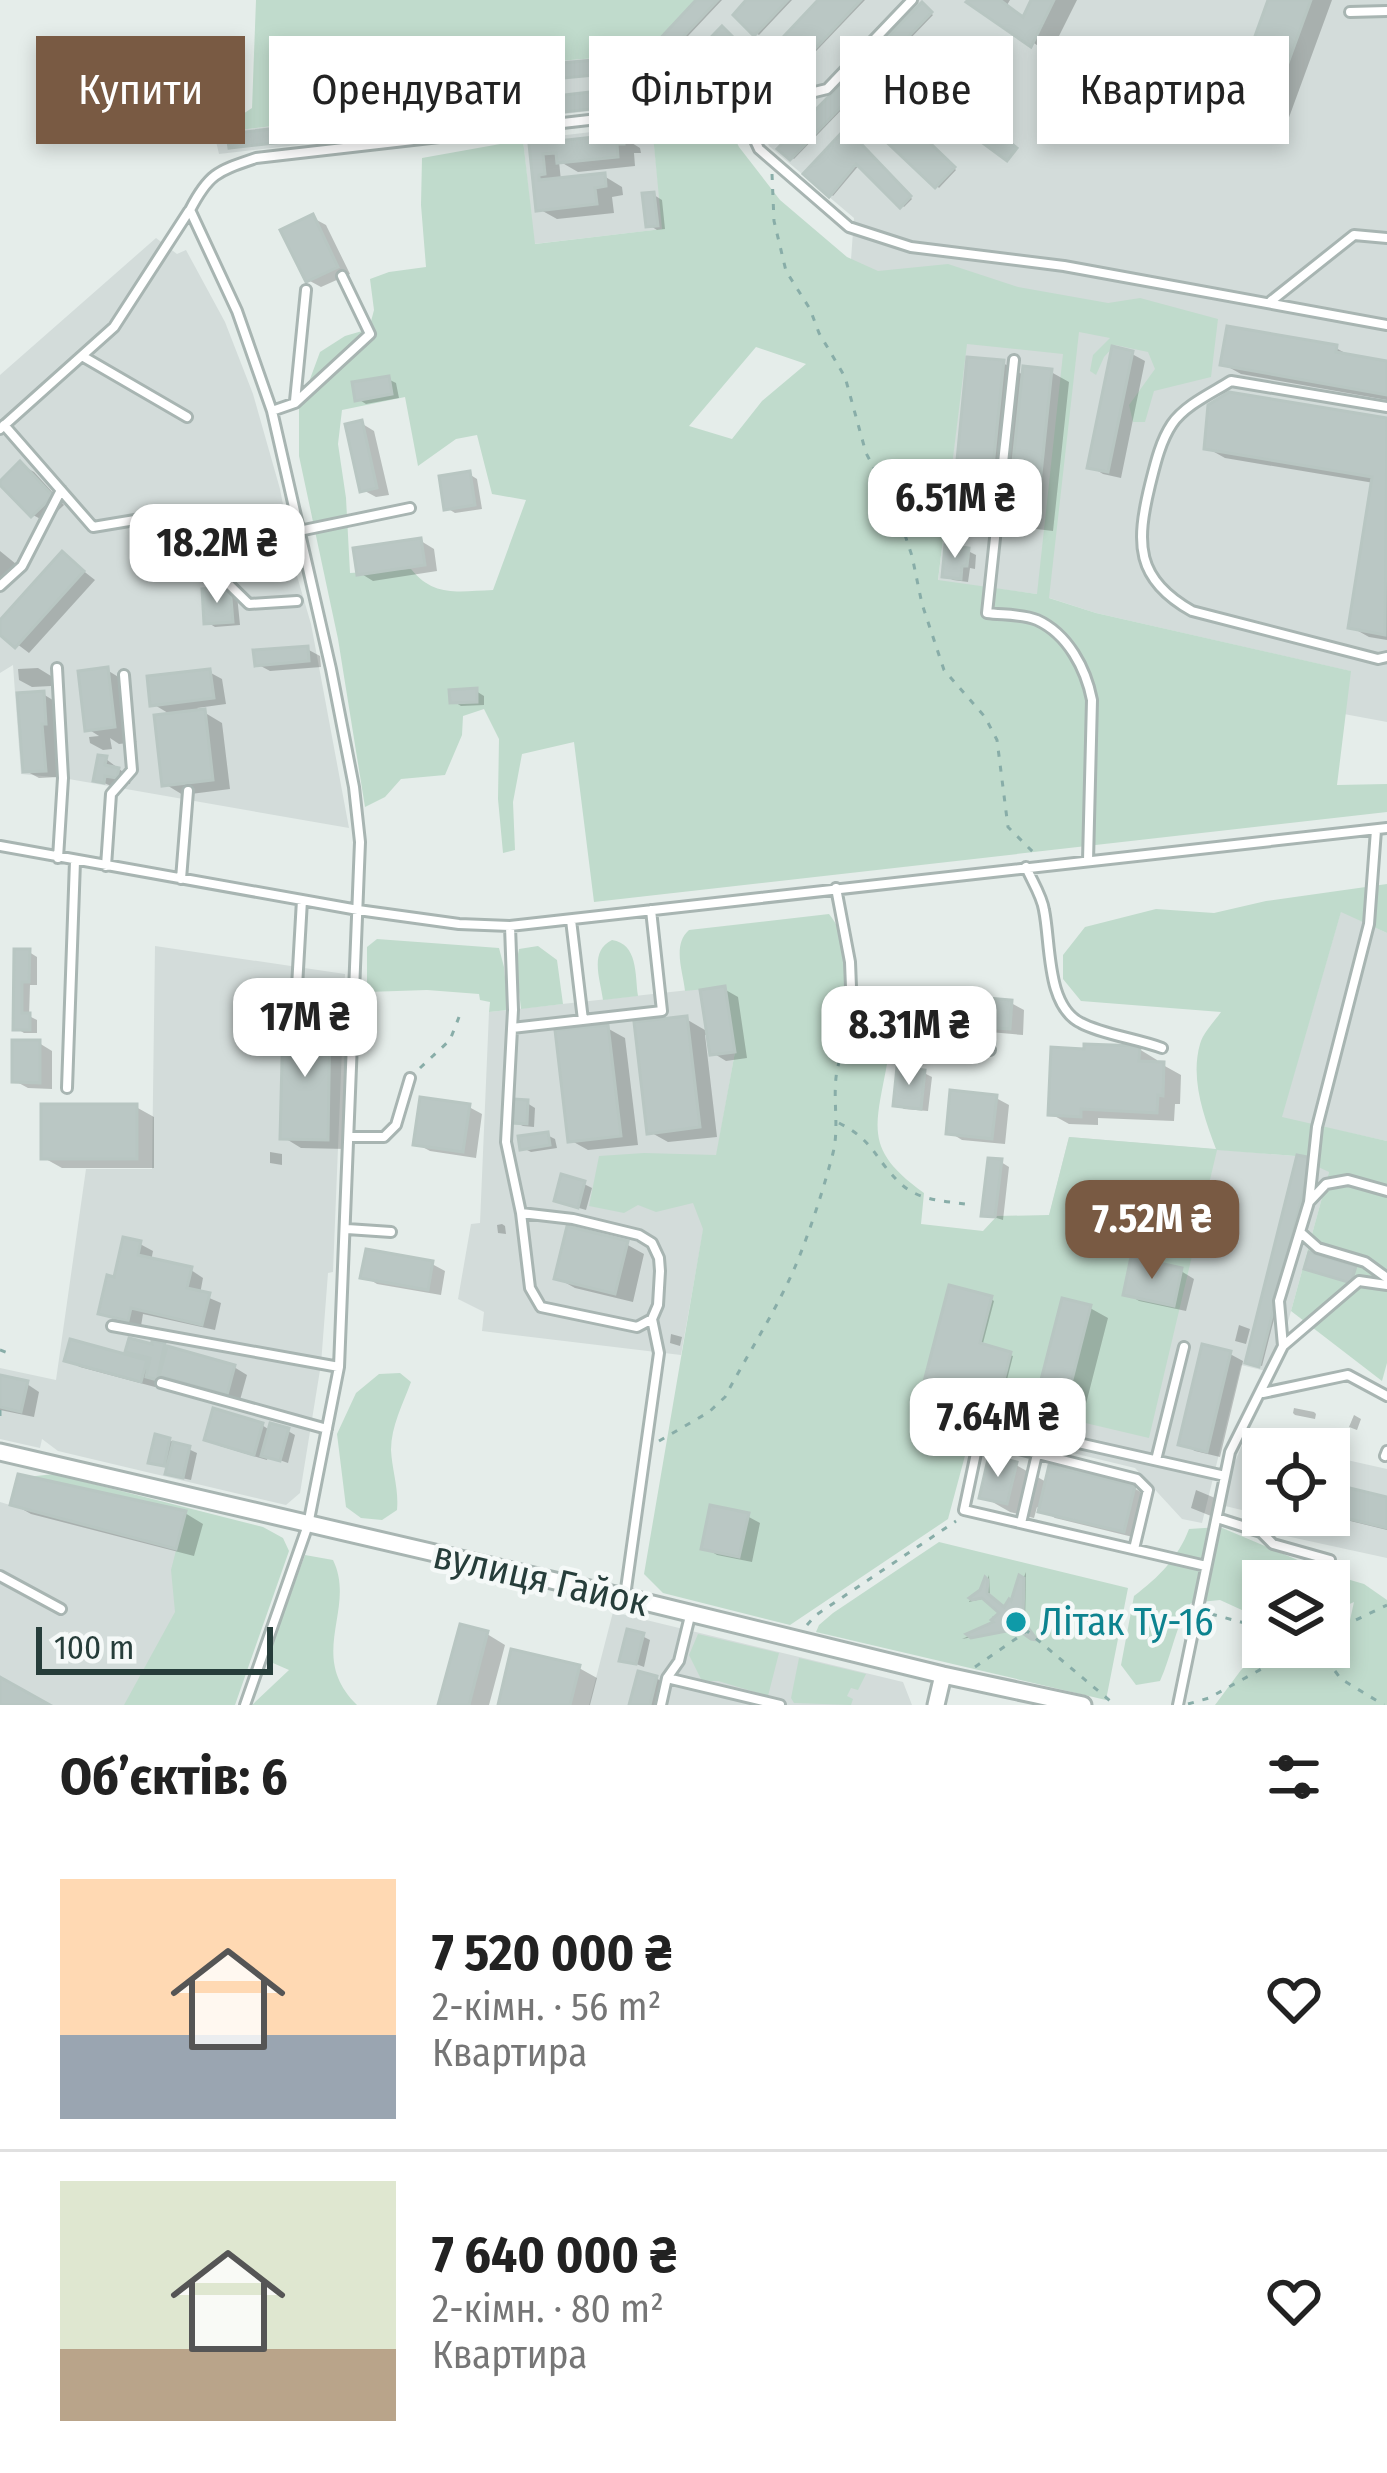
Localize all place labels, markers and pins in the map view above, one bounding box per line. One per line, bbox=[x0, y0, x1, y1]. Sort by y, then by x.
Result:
pin: 6.51M ₴ bbox=[844, 459, 1066, 561]
pin: 18.2M ₴ bbox=[106, 504, 328, 606]
pin: 17M ₴ bbox=[221, 978, 389, 1080]
pin: 8.31M ₴ bbox=[798, 986, 1020, 1088]
pin: 7.52M ₴ bbox=[1041, 1180, 1263, 1282]
pin: 7.64M ₴ bbox=[887, 1378, 1109, 1480]
place label: Літак Ту-16 bbox=[1040, 1599, 1214, 1645]
marker: Літак Ту-16 bbox=[1003, 1609, 1029, 1635]

